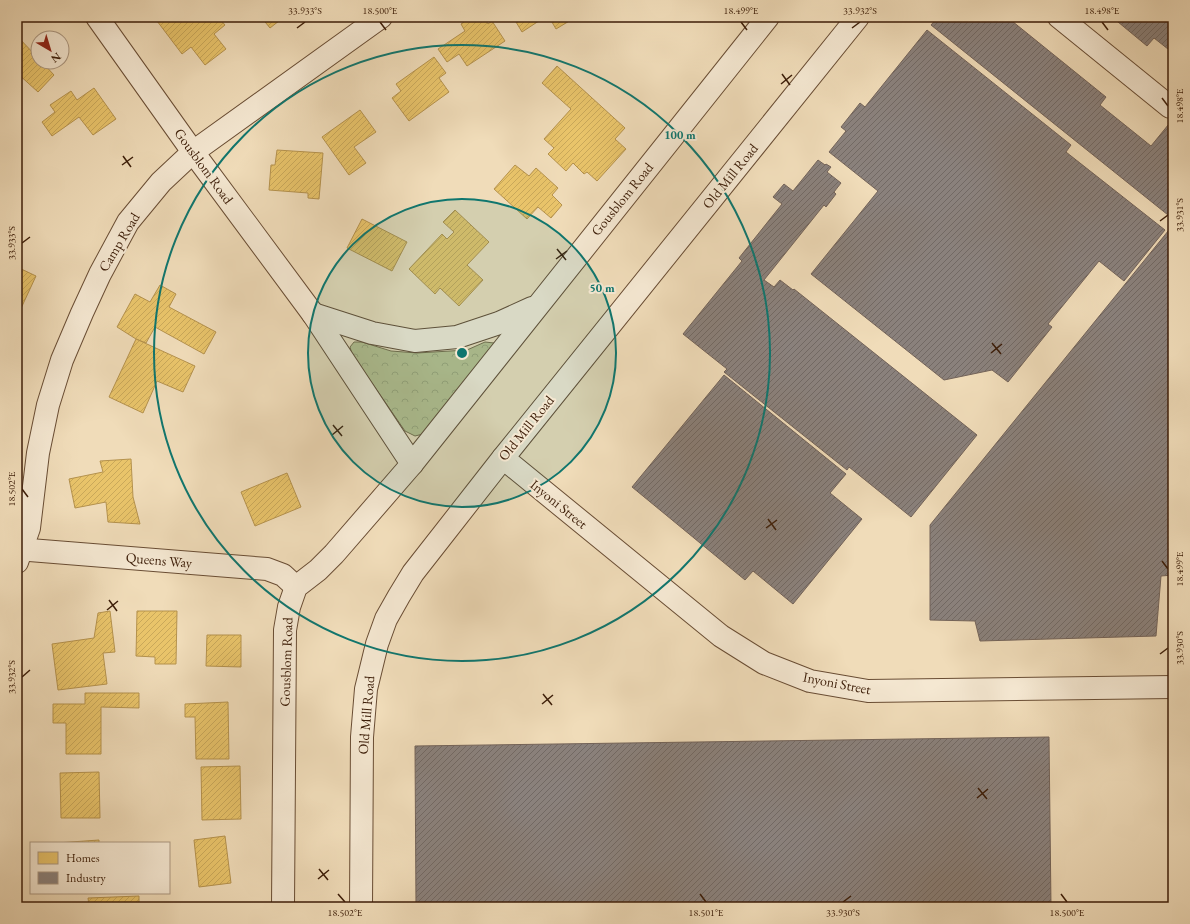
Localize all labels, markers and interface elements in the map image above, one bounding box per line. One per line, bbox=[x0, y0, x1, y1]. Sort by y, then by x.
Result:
text: 33.933°S bbox=[288, 4, 322, 17]
text: 18.500°E bbox=[363, 4, 398, 17]
text: 18.499°E bbox=[724, 4, 759, 17]
text: 33.932°S bbox=[843, 4, 877, 17]
text: 18.498°E bbox=[1085, 4, 1120, 17]
north arrow bbox=[30, 30, 70, 70]
text: N bbox=[48, 50, 64, 66]
text: 18.498°E bbox=[1173, 88, 1186, 123]
street label: Gousblom Road bbox=[170, 125, 238, 208]
text: 100 m bbox=[664, 127, 696, 143]
street label: Old Mill Road bbox=[698, 139, 762, 212]
street label: Gousblom Road bbox=[587, 158, 658, 239]
text: 33.931°S bbox=[1173, 198, 1186, 232]
street label: Camp Road bbox=[94, 208, 144, 275]
text: 33.933°S bbox=[5, 226, 18, 260]
text: 50 m bbox=[589, 280, 615, 296]
centre of rings bbox=[455, 346, 469, 360]
street label: Old Mill Road bbox=[494, 391, 558, 464]
text: 18.502°E bbox=[5, 471, 18, 506]
street label: Inyoni Street bbox=[527, 475, 592, 533]
street label: Queens Way bbox=[125, 548, 194, 572]
text: 18.499°E bbox=[1173, 551, 1186, 586]
street label: Gousblom Road bbox=[275, 616, 297, 707]
text: 33.930°S bbox=[1173, 631, 1186, 665]
text: 33.932°S bbox=[5, 660, 18, 694]
street label: Inyoni Street bbox=[802, 668, 873, 699]
street label: Old Mill Road bbox=[354, 674, 378, 755]
legend bbox=[30, 842, 170, 894]
text: Homes bbox=[66, 850, 100, 866]
text: Industry bbox=[66, 870, 106, 886]
text: 18.502°E bbox=[328, 906, 363, 919]
text: 18.501°E bbox=[689, 906, 724, 919]
text: 33.930°S bbox=[826, 906, 860, 919]
text: 18.500°E bbox=[1050, 906, 1085, 919]

